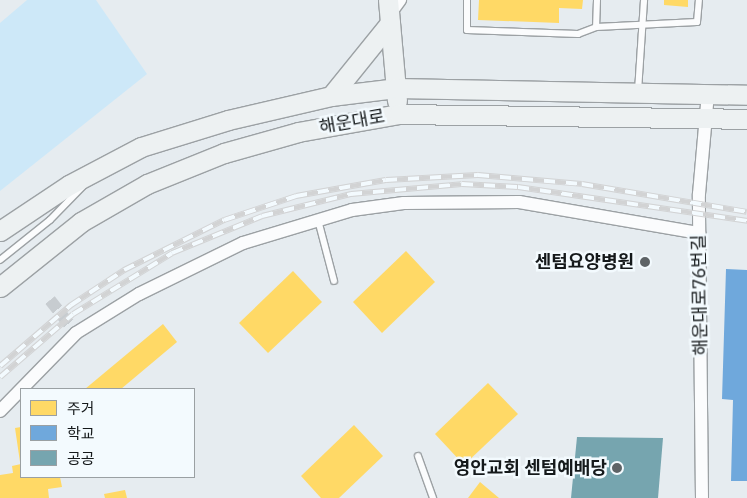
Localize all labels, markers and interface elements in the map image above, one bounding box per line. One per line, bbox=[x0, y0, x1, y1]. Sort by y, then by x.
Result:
street label: 해운대로 bbox=[318, 106, 386, 138]
street label: 해운대로76번길 bbox=[688, 234, 712, 356]
place label: 센텀요양병원 bbox=[535, 251, 634, 273]
marker: 센텀요양병원 bbox=[638, 255, 652, 269]
legend bbox=[20, 388, 195, 478]
text: 주거 bbox=[67, 399, 95, 418]
text: 학교 bbox=[67, 424, 95, 443]
text: 공공 bbox=[67, 449, 95, 468]
place label: 영안교회 센텀예배당 bbox=[454, 457, 607, 479]
marker: 영안교회 센텀예배당 bbox=[611, 462, 623, 474]

